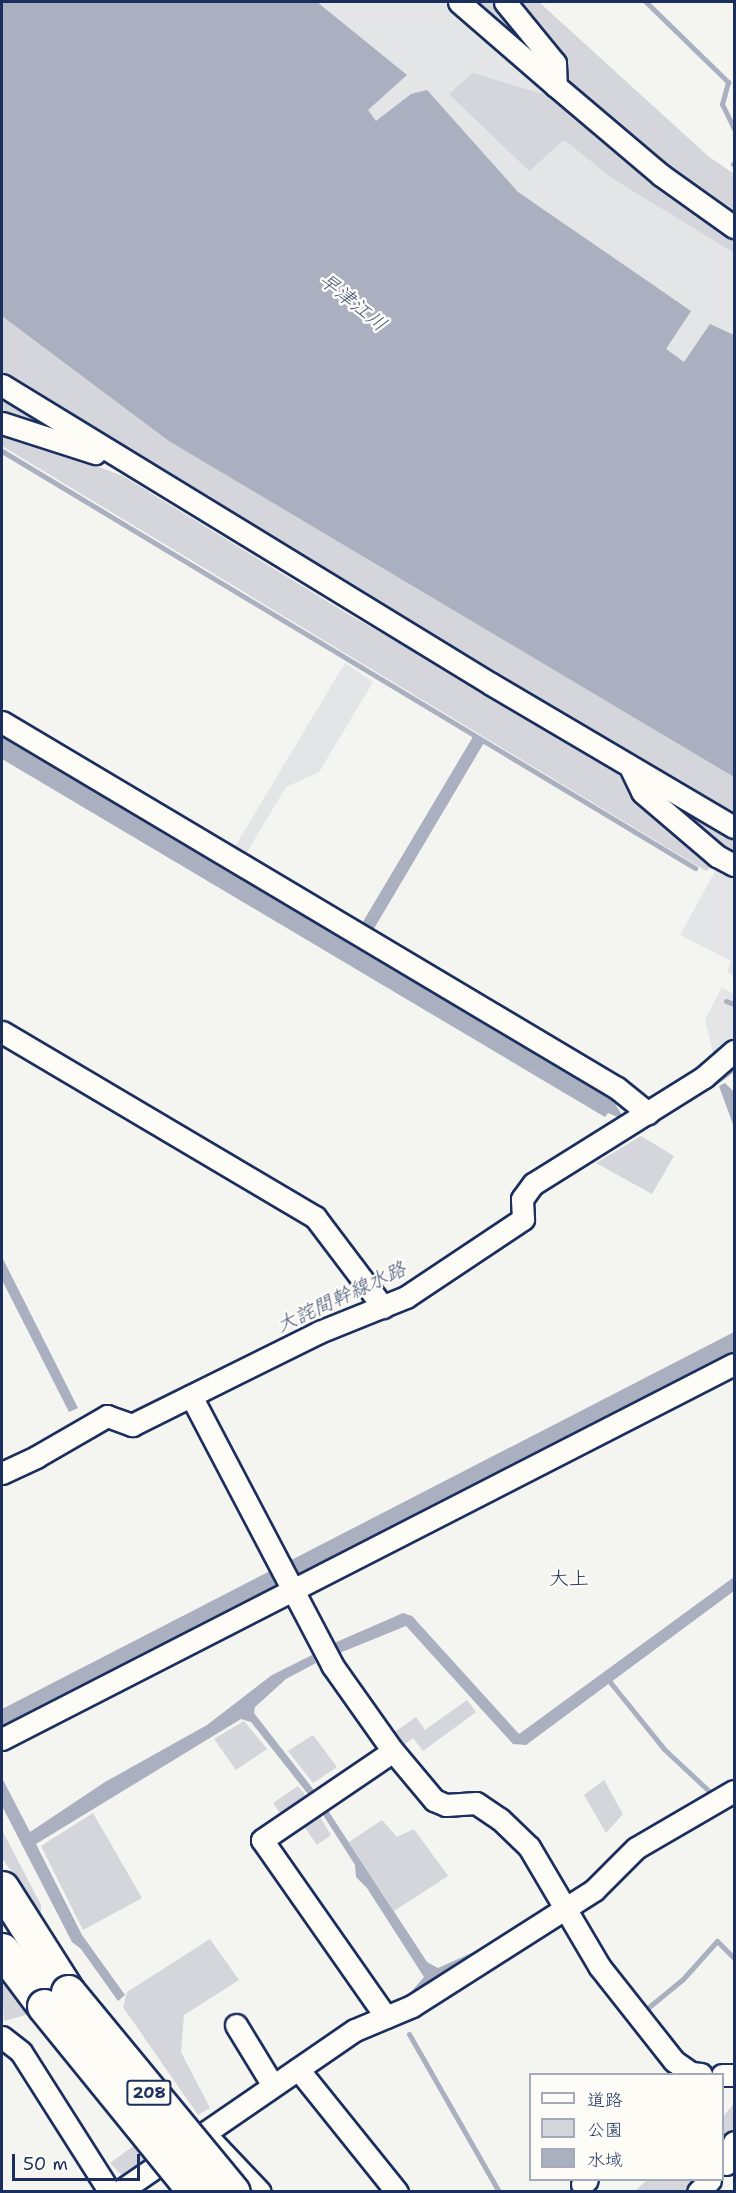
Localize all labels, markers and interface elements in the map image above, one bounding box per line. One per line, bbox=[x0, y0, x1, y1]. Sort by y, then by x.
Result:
water label: 早津江川 bbox=[314, 268, 392, 336]
water label: 大詫間幹線水路 bbox=[272, 1257, 410, 1337]
district label: 大上 bbox=[549, 1566, 589, 1590]
legend bbox=[529, 2073, 724, 2181]
road number: 208 bbox=[125, 2080, 173, 2106]
text: 道路 bbox=[587, 2088, 623, 2112]
text: 公園 bbox=[587, 2118, 623, 2142]
scale bar bbox=[15, 2142, 142, 2180]
text: 水域 bbox=[587, 2148, 623, 2172]
text: 50 m bbox=[23, 2152, 68, 2176]

